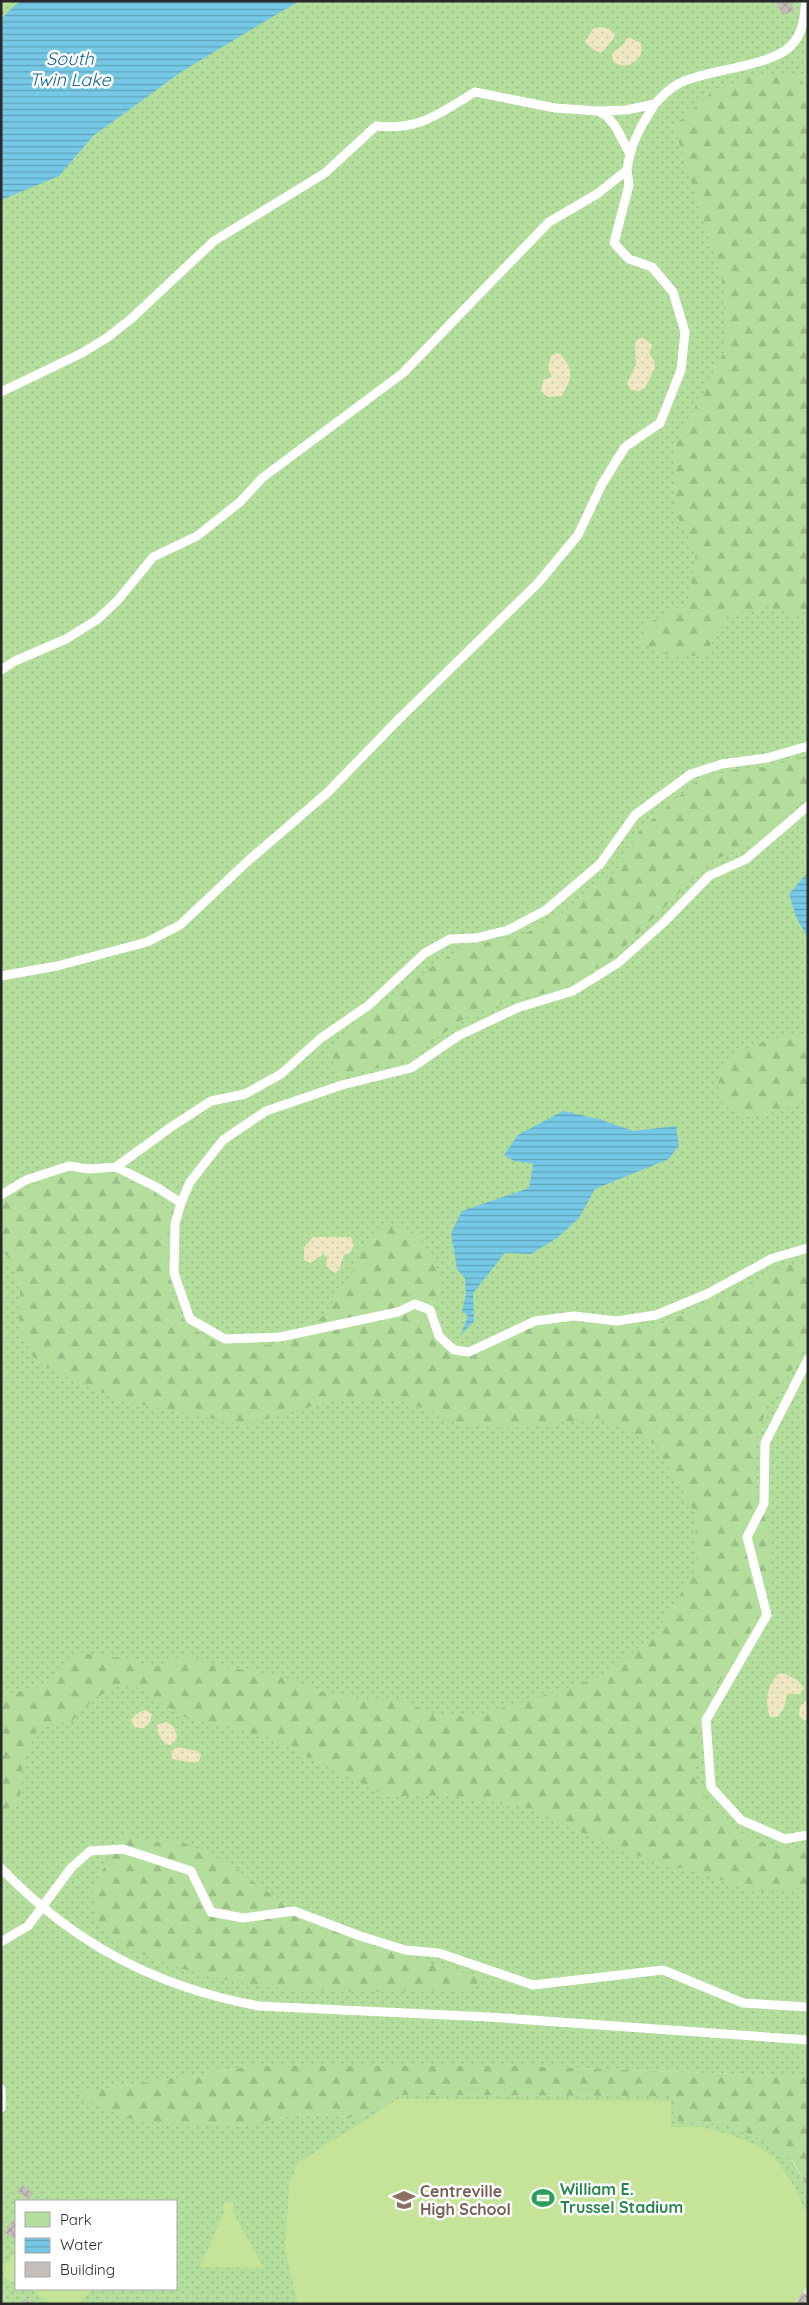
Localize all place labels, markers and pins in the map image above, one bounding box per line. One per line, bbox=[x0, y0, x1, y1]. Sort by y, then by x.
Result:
place label: William E. Trussel Stadium bbox=[560, 2179, 683, 2217]
place label: Centreville High School bbox=[420, 2181, 511, 2219]
sports icon: William E. Trussel Stadium bbox=[530, 2185, 556, 2211]
school or university icon: Centreville High School bbox=[391, 2187, 417, 2213]

